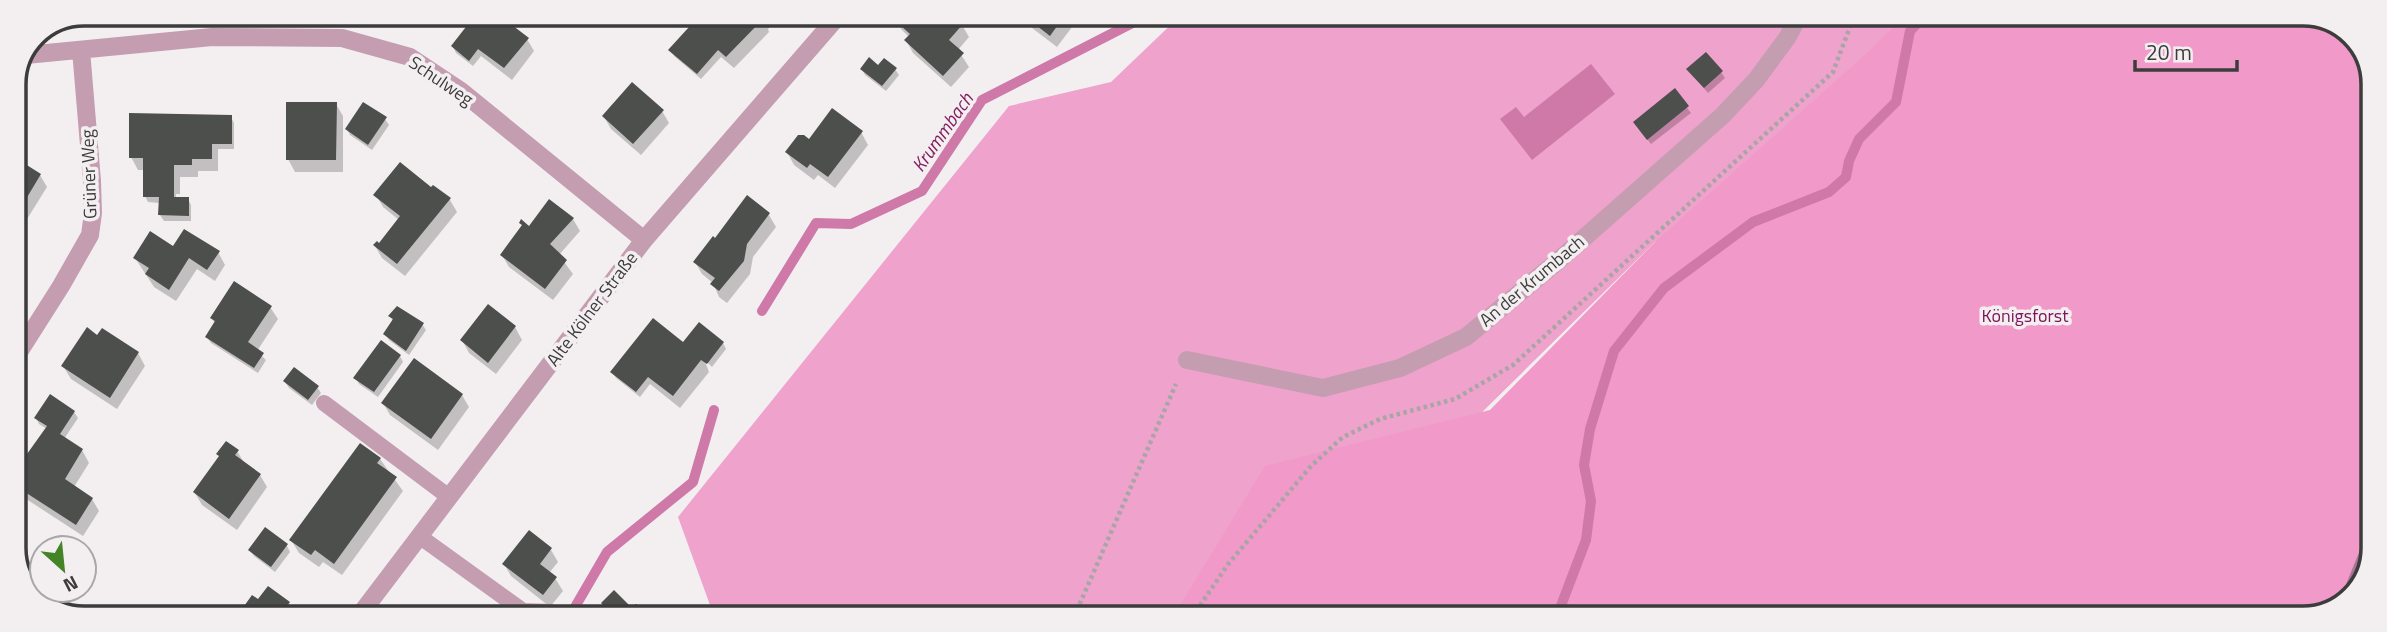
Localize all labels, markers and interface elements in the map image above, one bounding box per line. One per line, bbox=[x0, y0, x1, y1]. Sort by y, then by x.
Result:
scale bar bbox=[2135, 28, 2236, 72]
text: 20 m bbox=[2146, 36, 2192, 68]
street label: Schulweg bbox=[403, 49, 479, 112]
water label: Krummbach bbox=[904, 86, 980, 177]
street label: Grüner Weg bbox=[73, 129, 104, 219]
street label: An der Krumbach bbox=[1473, 228, 1590, 333]
street label: Alte Kölner Straße bbox=[539, 246, 644, 372]
park label: Königsforst bbox=[1982, 302, 2069, 329]
north arrow bbox=[28, 534, 98, 604]
text: N bbox=[58, 569, 83, 601]

